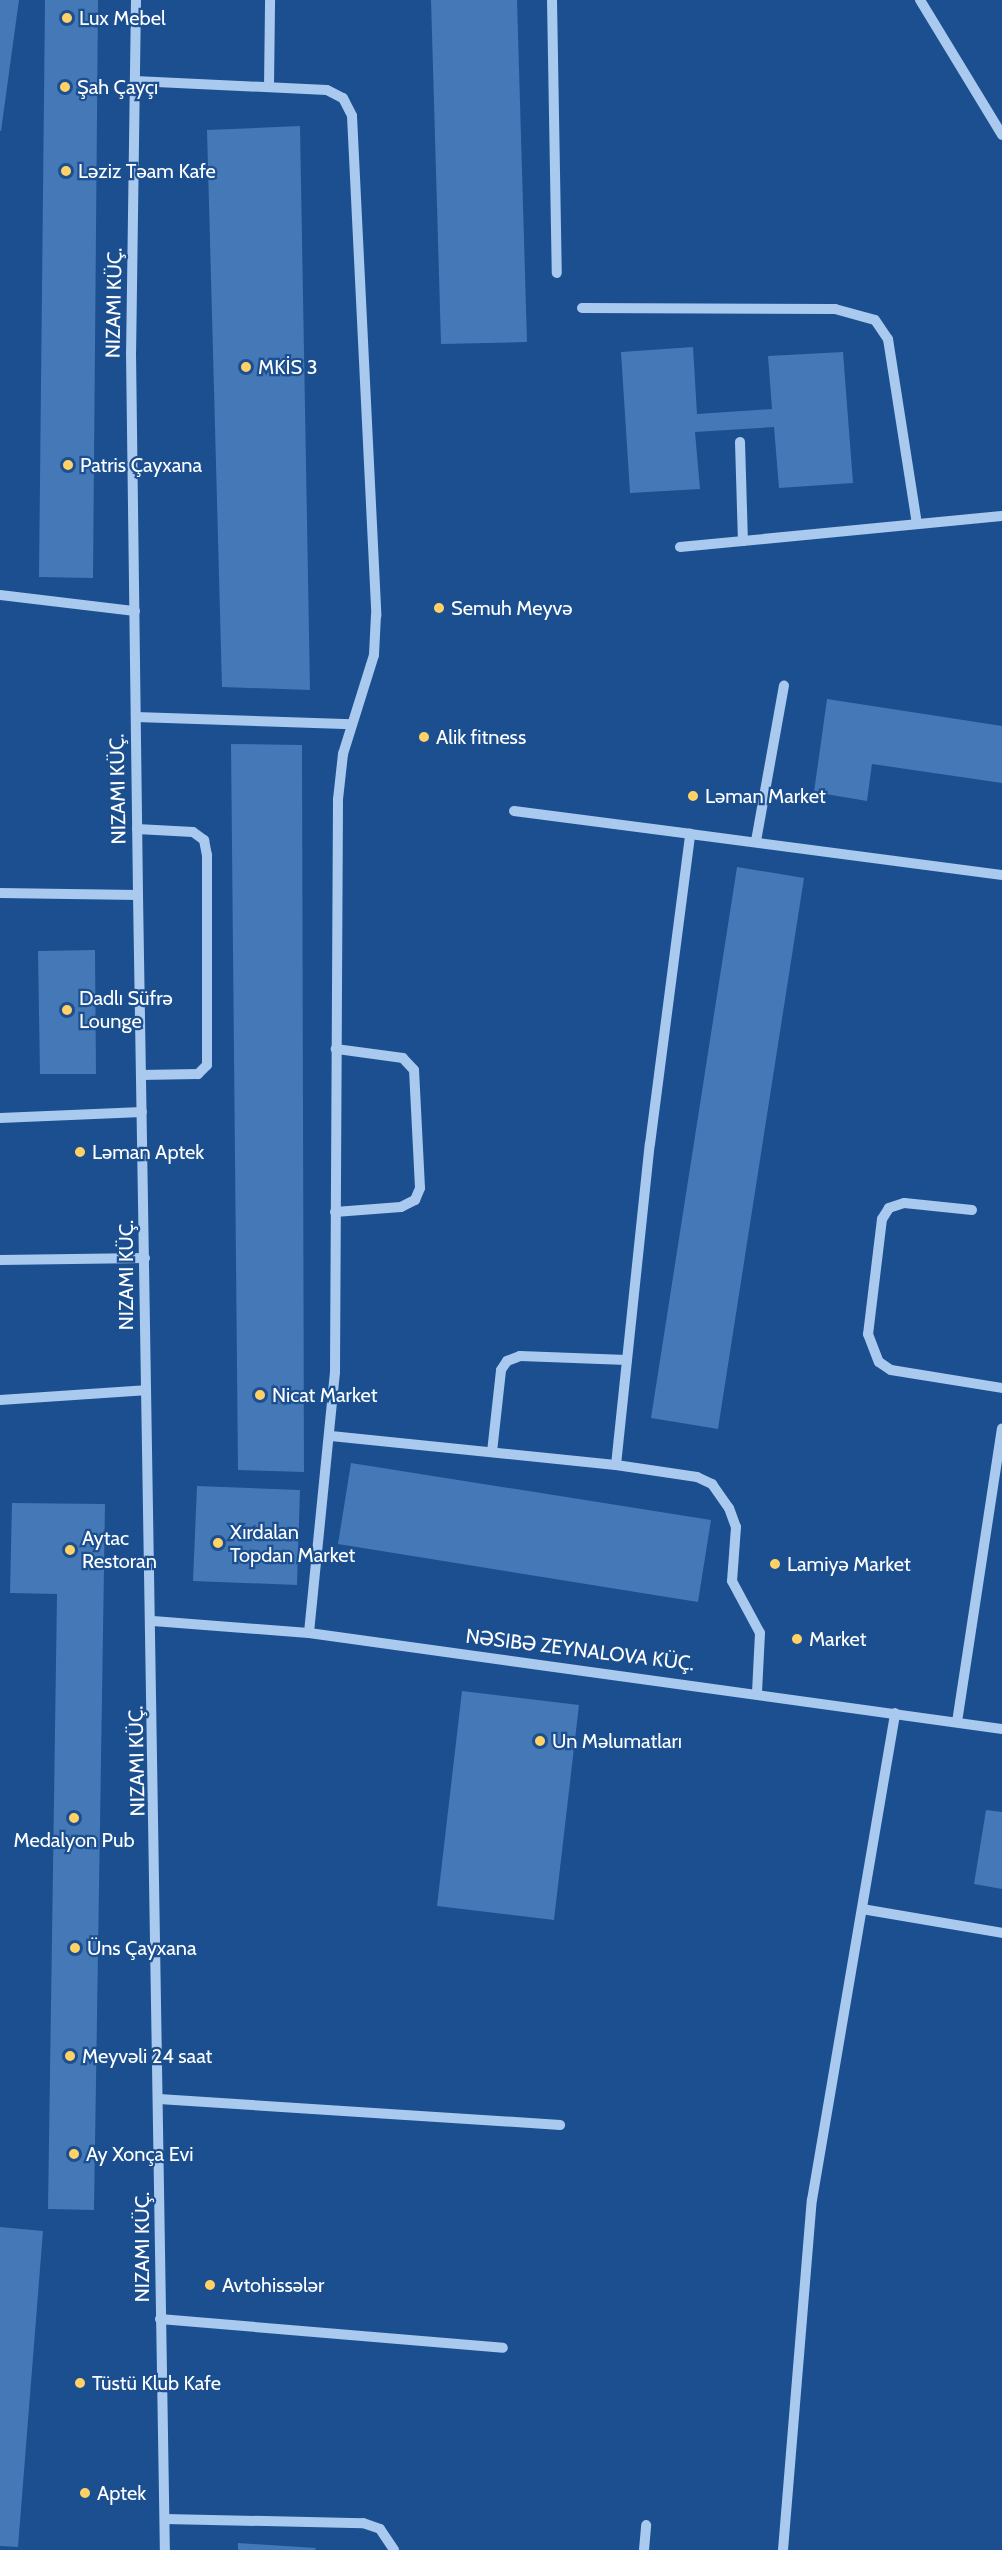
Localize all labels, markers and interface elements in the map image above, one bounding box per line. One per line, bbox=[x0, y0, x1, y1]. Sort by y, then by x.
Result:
place label: Lux Mebel bbox=[79, 6, 166, 30]
marker: Lux Mebel bbox=[60, 11, 74, 25]
place label: Şah Çayçı bbox=[77, 75, 158, 99]
marker: Şah Çayçı bbox=[58, 80, 72, 94]
place label: Ləziz Təam Kafe bbox=[78, 159, 216, 183]
marker: Ləziz Təam Kafe bbox=[59, 164, 73, 178]
street label: NIZAMI KÜÇ. bbox=[101, 248, 127, 358]
place label: MKİS 3 bbox=[258, 355, 318, 379]
marker: MKİS 3 bbox=[239, 360, 253, 374]
place label: Patris Çayxana bbox=[80, 453, 202, 477]
marker: Patris Çayxana bbox=[61, 458, 75, 472]
place label: Semuh Meyvə bbox=[451, 596, 573, 620]
marker: Semuh Meyvə bbox=[432, 601, 446, 615]
place label: Alik fitness bbox=[436, 725, 526, 749]
marker: Alik fitness bbox=[417, 730, 431, 744]
street label: NIZAMI KÜÇ. bbox=[105, 734, 131, 844]
place label: Ləman Market bbox=[705, 784, 826, 808]
marker: Ləman Market bbox=[686, 789, 700, 803]
place label: Dadlı Süfrə Lounge bbox=[79, 987, 173, 1034]
marker: Dadlı Süfrə Lounge bbox=[60, 1003, 74, 1017]
place label: Ləman Aptek bbox=[92, 1140, 204, 1164]
marker: Ləman Aptek bbox=[73, 1145, 87, 1159]
street label: NIZAMI KÜÇ. bbox=[114, 1220, 138, 1330]
place label: Nicat Market bbox=[272, 1383, 377, 1407]
marker: Nicat Market bbox=[253, 1388, 267, 1402]
place label: Xırdalan Topdan Market bbox=[230, 1520, 355, 1567]
place label: Aytac Restoran bbox=[82, 1526, 157, 1573]
marker: Xırdalan Topdan Market bbox=[211, 1536, 225, 1550]
marker: Aytac Restoran bbox=[63, 1543, 77, 1557]
place label: Lamiyə Market bbox=[787, 1552, 911, 1576]
marker: Lamiyə Market bbox=[768, 1557, 782, 1571]
street label: NƏSIBƏ ZEYNALOVA KÜÇ. bbox=[464, 1624, 696, 1676]
place label: Market bbox=[809, 1627, 867, 1651]
marker: Market bbox=[790, 1632, 804, 1646]
street label: NIZAMI KÜÇ. bbox=[124, 1706, 150, 1816]
place label: Un Məlumatları bbox=[552, 1729, 682, 1753]
marker: Un Məlumatları bbox=[533, 1734, 547, 1748]
marker: Medalyon Pub bbox=[67, 1811, 81, 1825]
place label: Medalyon Pub bbox=[14, 1828, 134, 1852]
place label: Üns Çayxana bbox=[87, 1936, 197, 1960]
marker: Üns Çayxana bbox=[68, 1941, 82, 1955]
place label: Meyvəli 24 saat bbox=[82, 2044, 212, 2068]
marker: Meyvəli 24 saat bbox=[63, 2049, 77, 2063]
place label: Ay Xonça Evi bbox=[86, 2142, 194, 2166]
marker: Ay Xonça Evi bbox=[67, 2147, 81, 2161]
street label: NIZAMI KÜÇ. bbox=[130, 2192, 154, 2302]
place label: Avtohissələr bbox=[222, 2273, 324, 2297]
marker: Avtohissələr bbox=[203, 2278, 217, 2292]
place label: Tüstü Klub Kafe bbox=[92, 2371, 221, 2395]
marker: Tüstü Klub Kafe bbox=[73, 2376, 87, 2390]
place label: Aptek bbox=[97, 2481, 146, 2505]
marker: Aptek bbox=[78, 2486, 92, 2500]

